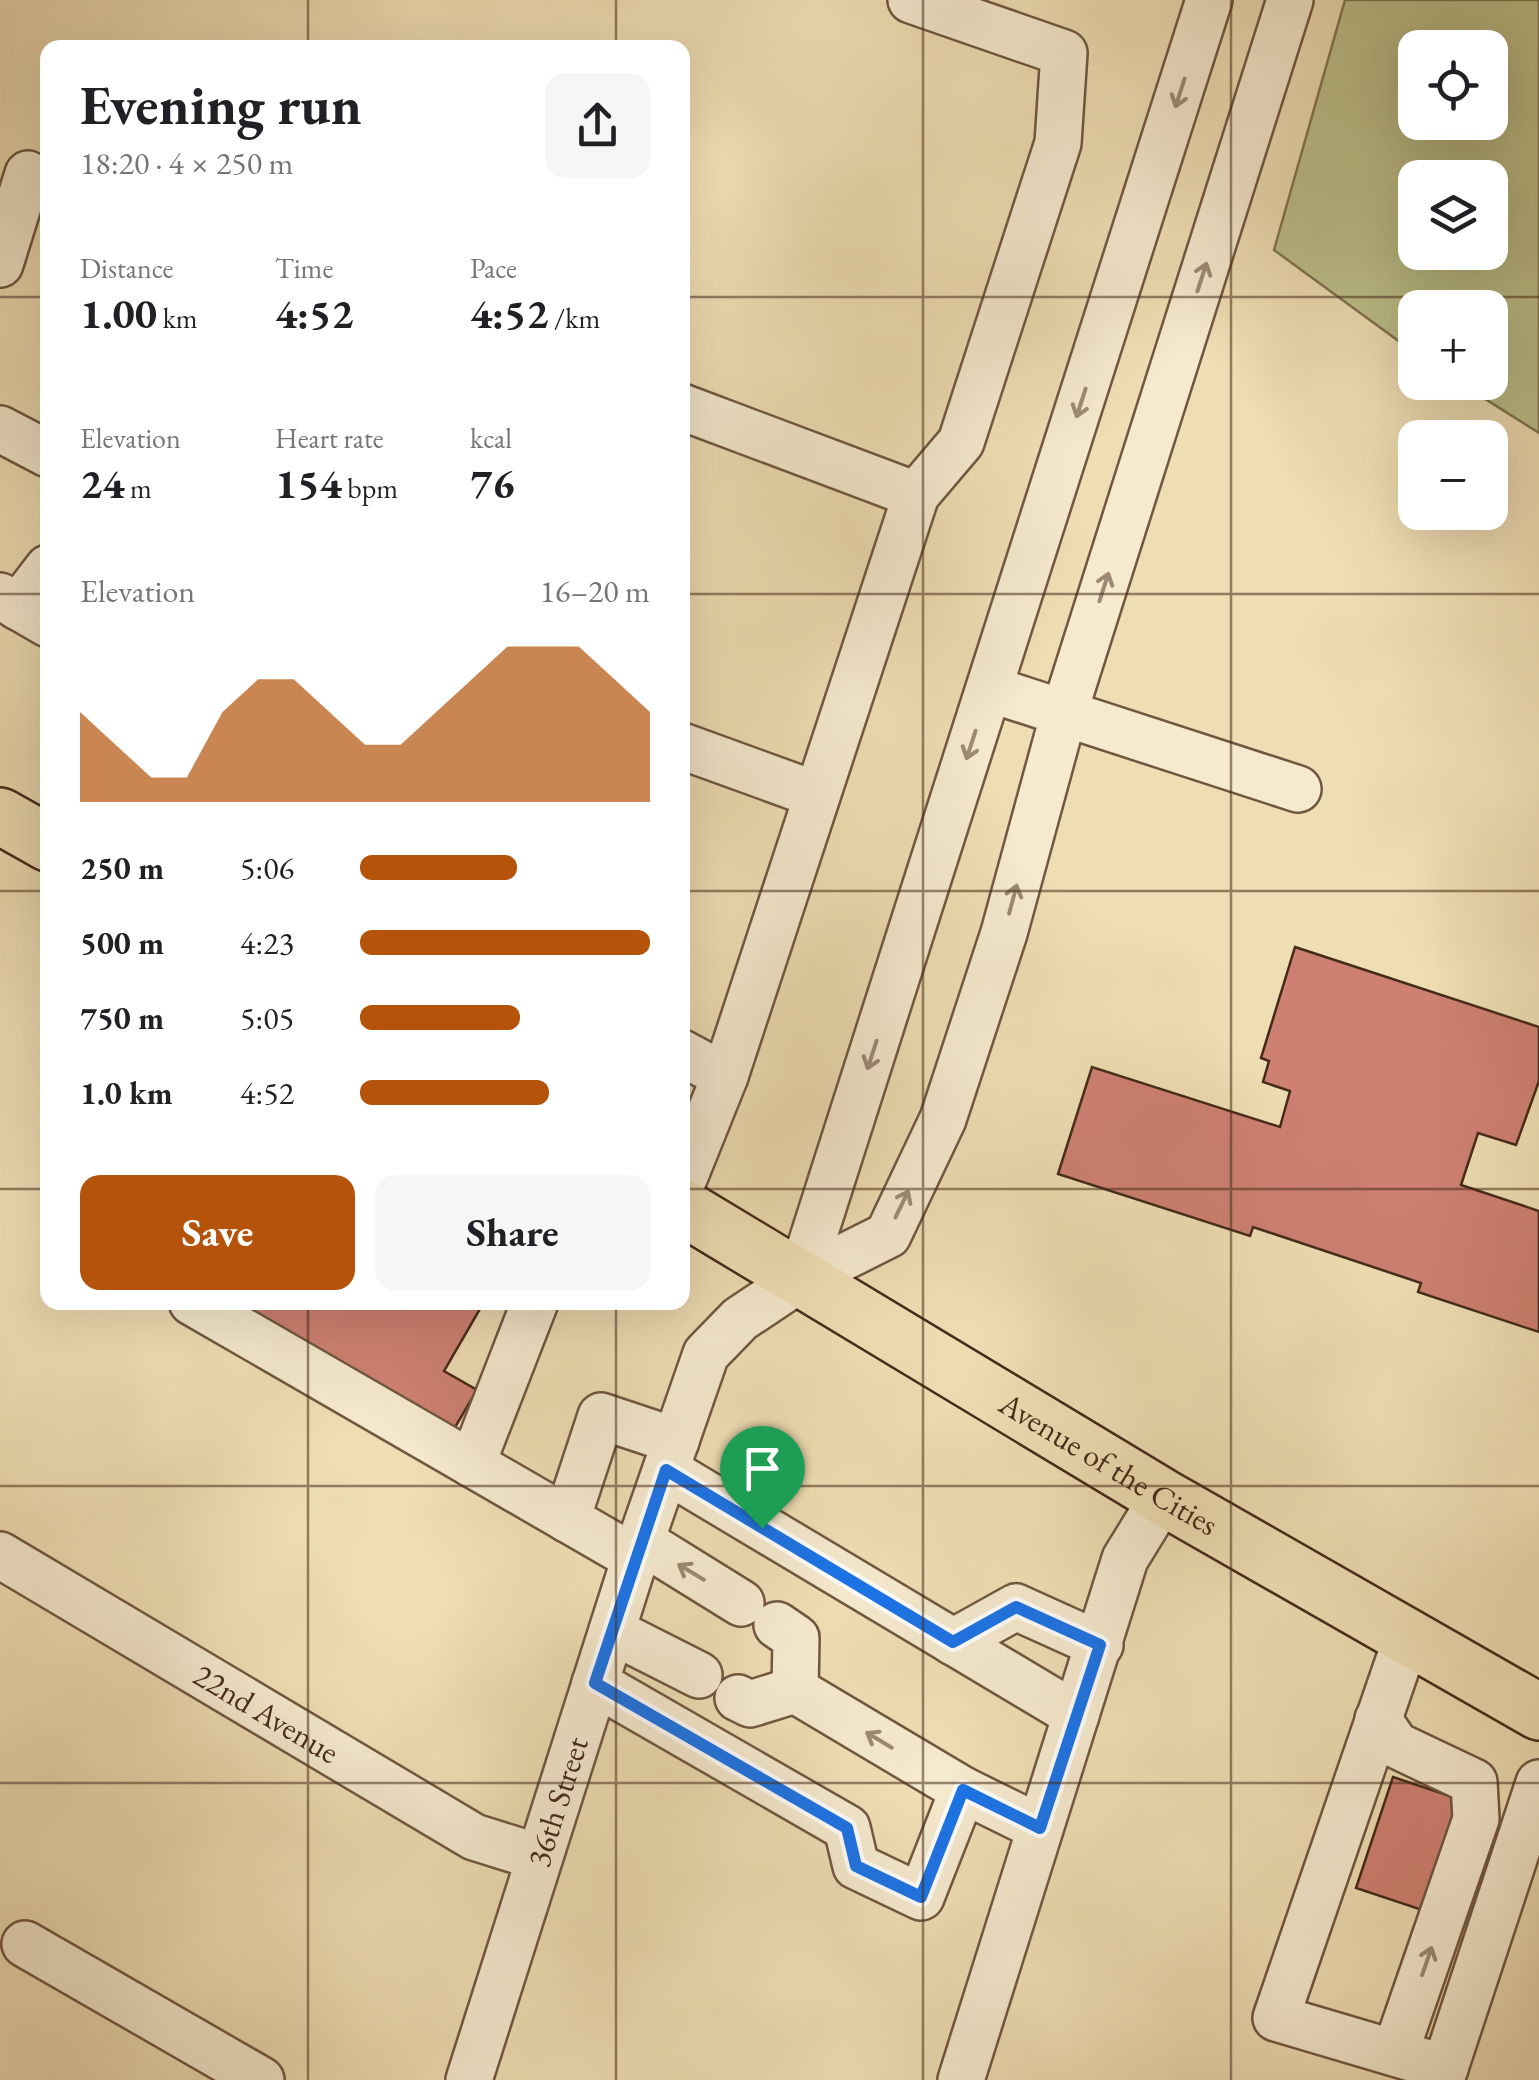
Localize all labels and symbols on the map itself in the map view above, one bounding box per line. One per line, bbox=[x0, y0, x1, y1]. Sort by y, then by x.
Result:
one-way arrow bbox=[1169, 77, 1187, 108]
one-way arrow bbox=[1195, 262, 1213, 294]
one-way arrow bbox=[1070, 386, 1088, 418]
one-way arrow bbox=[1096, 572, 1114, 603]
one-way arrow bbox=[961, 729, 979, 761]
one-way arrow bbox=[1005, 884, 1024, 915]
one-way arrow bbox=[862, 1039, 880, 1070]
one-way arrow bbox=[894, 1190, 913, 1220]
street label: Avenue of the Cities bbox=[991, 1382, 1226, 1545]
pin bbox=[720, 1426, 805, 1529]
one-way arrow bbox=[677, 1562, 706, 1582]
street label: 22nd Avenue bbox=[186, 1654, 347, 1773]
one-way arrow bbox=[865, 1730, 894, 1750]
street label: 36th Street bbox=[517, 1731, 598, 1872]
one-way arrow bbox=[1419, 1946, 1437, 1977]

